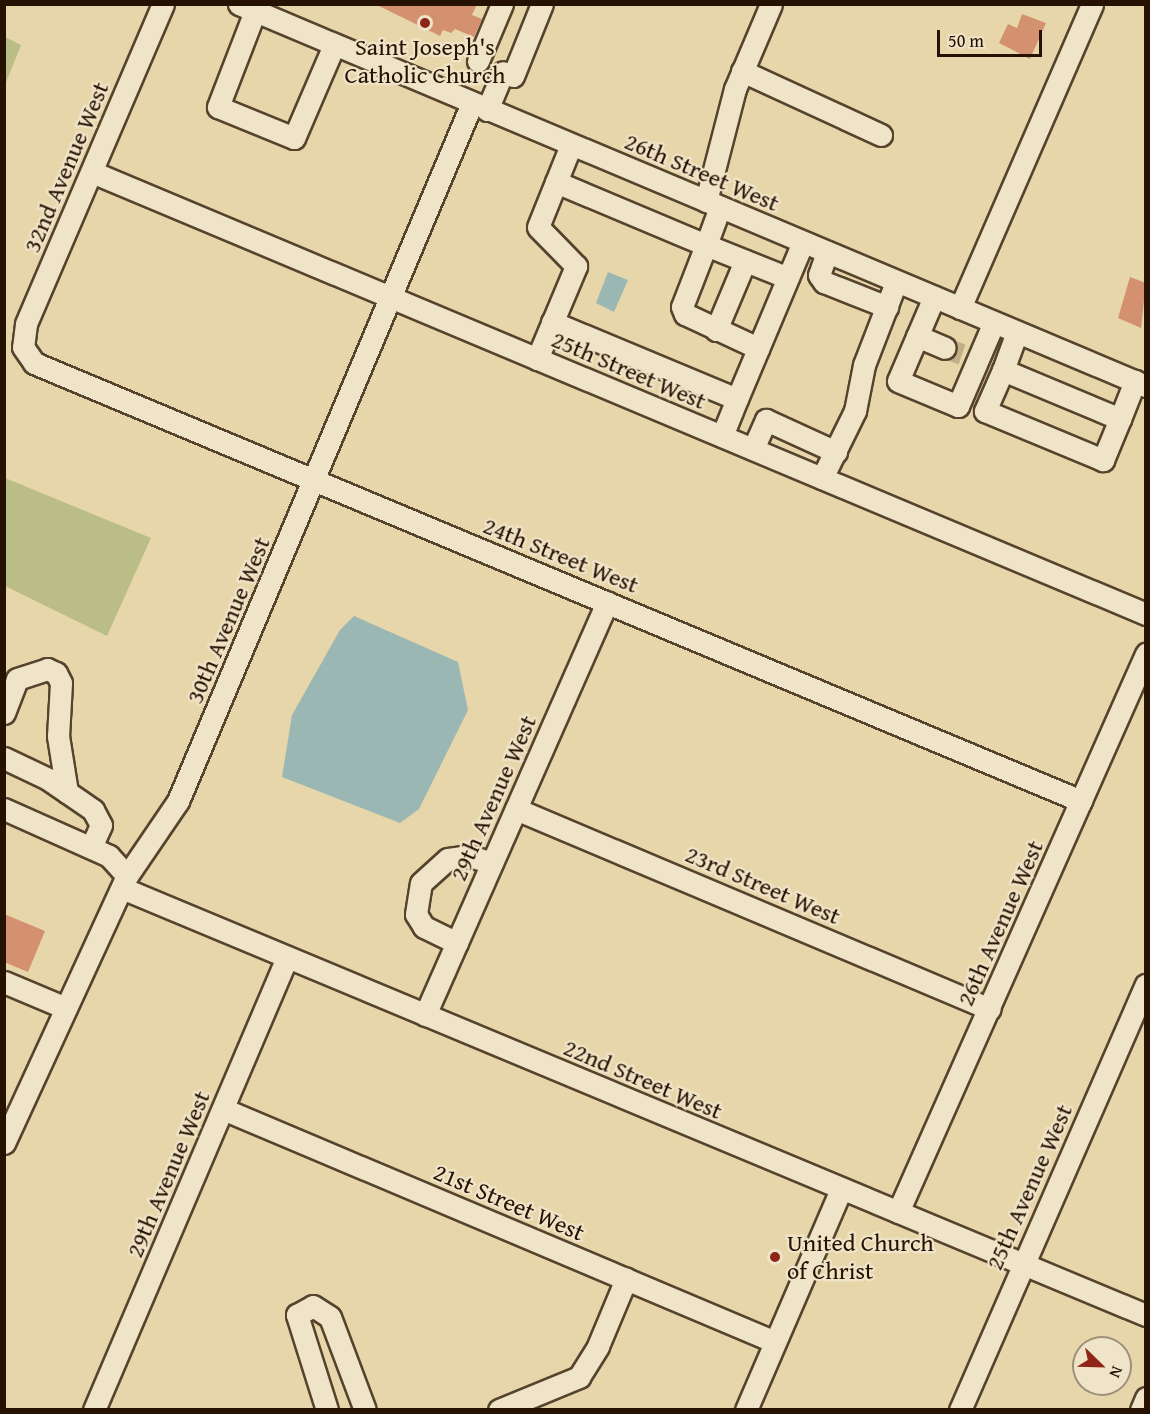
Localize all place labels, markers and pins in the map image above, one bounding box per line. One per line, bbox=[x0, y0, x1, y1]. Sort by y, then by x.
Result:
marker: Saint Joseph's Catholic Church bbox=[418, 16, 432, 30]
place label: Saint Joseph's Catholic Church bbox=[345, 33, 505, 89]
place label: United Church of Christ bbox=[787, 1229, 934, 1285]
marker: United Church of Christ bbox=[768, 1250, 782, 1264]

